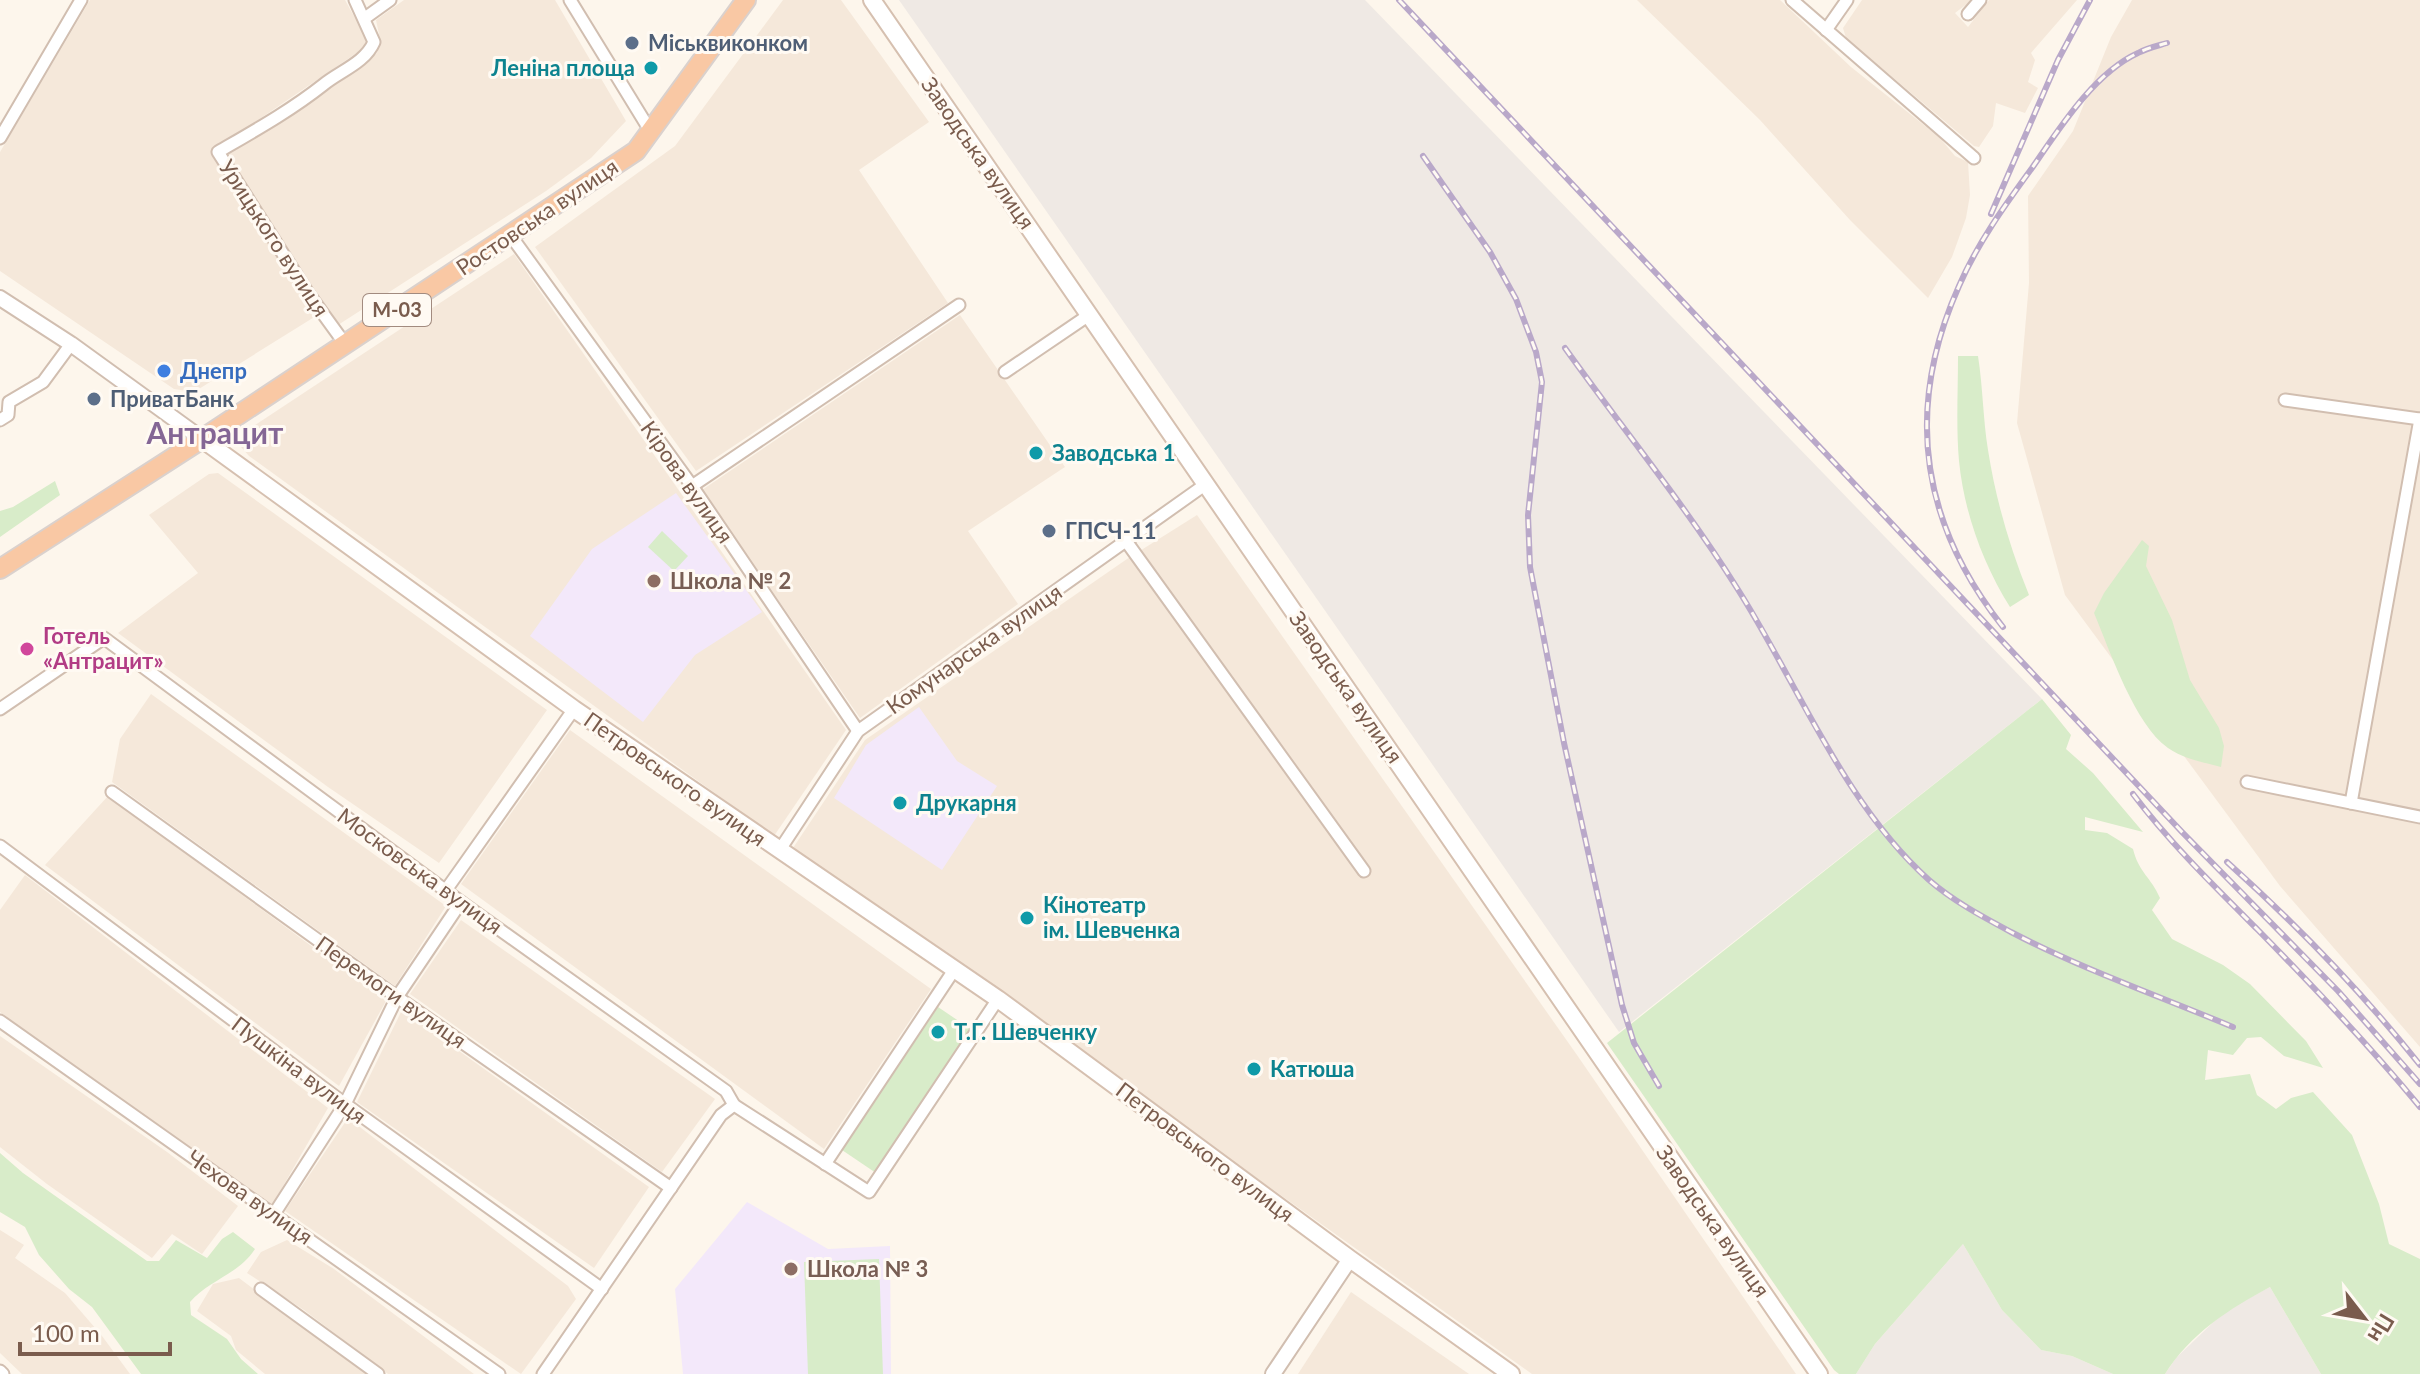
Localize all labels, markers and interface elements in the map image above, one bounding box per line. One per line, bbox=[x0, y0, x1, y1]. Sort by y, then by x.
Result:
place label: Міськвиконком bbox=[648, 29, 808, 56]
marker: Міськвиконком bbox=[623, 34, 641, 52]
place label: Леніна площа bbox=[490, 54, 635, 81]
marker: Леніна площа bbox=[642, 59, 660, 77]
street label: Заводська вулиця bbox=[916, 71, 1041, 234]
street label: Ростовська вулиця bbox=[451, 152, 623, 281]
street label: Урицького вулиця bbox=[214, 154, 335, 321]
road number: М-03 bbox=[363, 294, 431, 326]
place label: Днепр bbox=[180, 357, 247, 384]
marker: Днепр bbox=[155, 362, 173, 380]
place label: ПриватБанк bbox=[110, 385, 234, 412]
marker: ПриватБанк bbox=[85, 390, 103, 408]
district label: Антрацит bbox=[146, 414, 284, 450]
street label: Кірова вулиця bbox=[635, 415, 739, 548]
place label: Заводська 1 bbox=[1052, 439, 1175, 466]
marker: Заводська 1 bbox=[1027, 444, 1045, 462]
place label: ГПСЧ-11 bbox=[1065, 517, 1156, 544]
marker: ГПСЧ-11 bbox=[1040, 522, 1058, 540]
place label: Школа № 2 bbox=[670, 567, 791, 594]
marker: Школа № 2 bbox=[645, 572, 663, 590]
street label: Комунарська вулиця bbox=[881, 578, 1067, 719]
street label: Заводська вулиця bbox=[1284, 605, 1409, 768]
place label: Готель «Антрацит» bbox=[43, 622, 163, 674]
marker: Готель «Антрацит» bbox=[18, 640, 36, 658]
street label: Петровського вулиця bbox=[579, 706, 771, 852]
place label: Друкарня bbox=[916, 789, 1017, 816]
marker: Друкарня bbox=[891, 794, 909, 812]
street label: Московська вулиця bbox=[333, 802, 508, 939]
place label: Кінотеатр ім. Шевченка bbox=[1043, 891, 1180, 943]
marker: Кінотеатр ім. Шевченка bbox=[1018, 909, 1036, 927]
street label: Перемоги вулиця bbox=[311, 930, 472, 1054]
street label: Пушкіна вулиця bbox=[227, 1010, 372, 1129]
place label: Т.Г. Шевченку bbox=[954, 1018, 1098, 1045]
marker: Т.Г. Шевченку bbox=[929, 1023, 947, 1041]
place label: Катюша bbox=[1270, 1055, 1355, 1082]
marker: Катюша bbox=[1245, 1060, 1263, 1078]
street label: Петровського вулиця bbox=[1111, 1076, 1300, 1227]
street label: Заводська вулиця bbox=[1651, 1139, 1776, 1302]
street label: Чехова вулиця bbox=[182, 1143, 318, 1250]
place label: Школа № 3 bbox=[807, 1255, 928, 1282]
marker: Школа № 3 bbox=[782, 1260, 800, 1278]
north arrow bbox=[2324, 1278, 2404, 1358]
scale bar bbox=[20, 1306, 170, 1356]
text: Пн bbox=[2363, 1309, 2401, 1348]
text: 100 m bbox=[32, 1318, 100, 1347]

